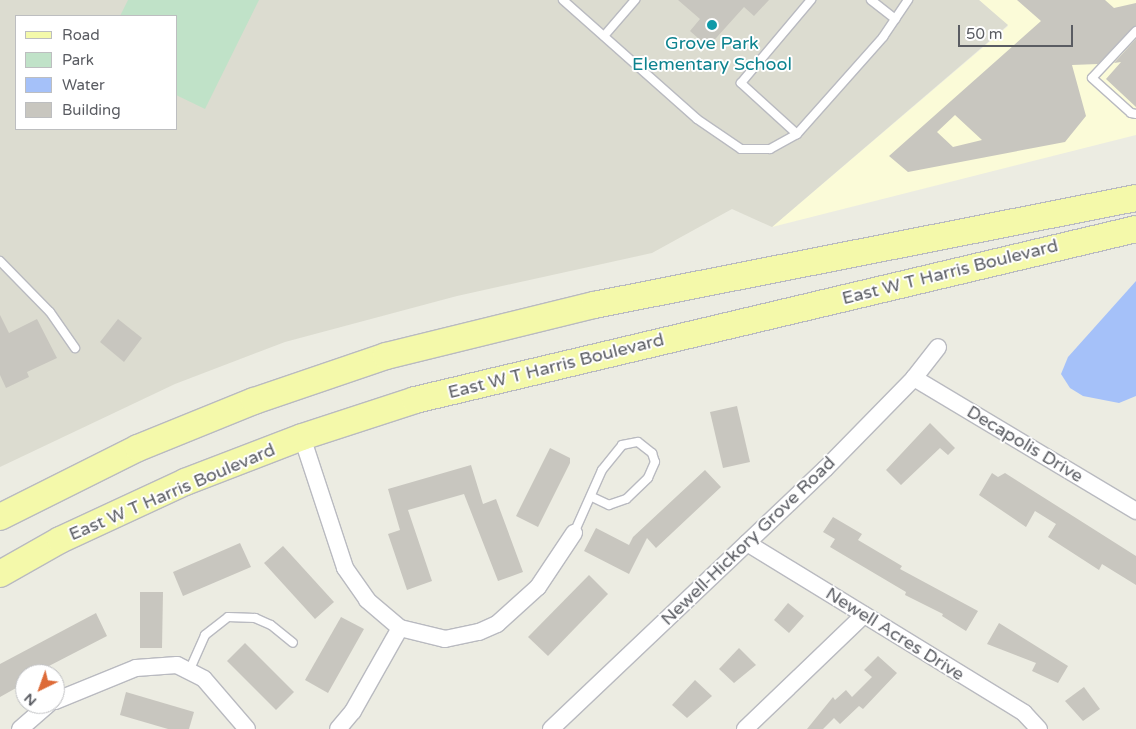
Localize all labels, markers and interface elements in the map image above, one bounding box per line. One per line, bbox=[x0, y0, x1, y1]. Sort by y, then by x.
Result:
legend bbox=[15, 15, 178, 130]
scale bar bbox=[961, 15, 1076, 47]
marker: Grove Park Elementary School bbox=[706, 19, 718, 31]
text: 50 m bbox=[966, 25, 1003, 43]
text: Road bbox=[62, 26, 100, 44]
place label: Grove Park Elementary School bbox=[632, 33, 792, 76]
text: Park bbox=[62, 51, 94, 69]
text: Water bbox=[62, 76, 105, 94]
text: Building bbox=[62, 101, 121, 119]
street label: East W T Harris Boulevard bbox=[840, 235, 1060, 309]
street label: East W T Harris Boulevard bbox=[446, 329, 666, 403]
street label: Decapolis Drive bbox=[963, 401, 1087, 487]
street label: East W T Harris Boulevard bbox=[66, 439, 278, 545]
street label: Newell-Hickory Grove Road bbox=[656, 452, 840, 630]
street label: Newell Acres Drive bbox=[822, 583, 968, 685]
north arrow bbox=[15, 664, 65, 714]
text: N bbox=[20, 690, 40, 710]

